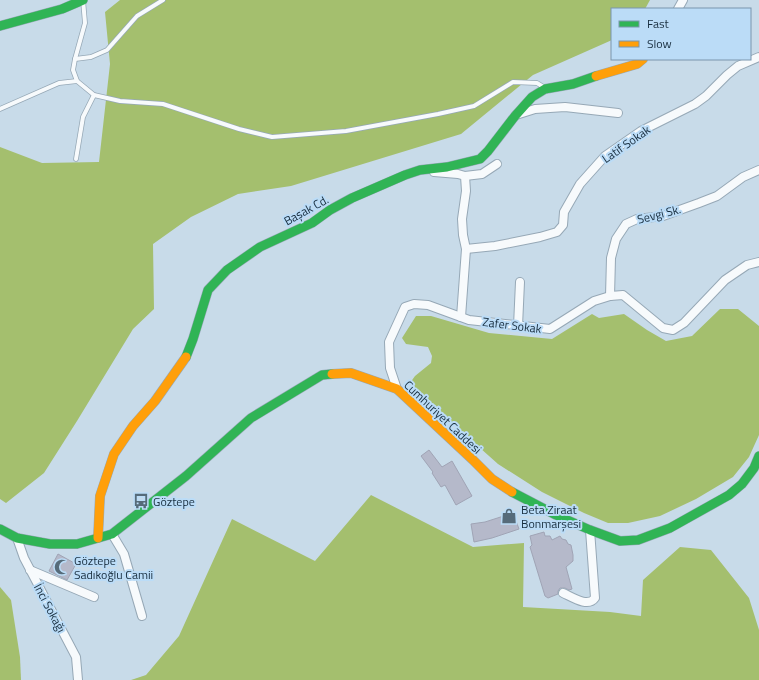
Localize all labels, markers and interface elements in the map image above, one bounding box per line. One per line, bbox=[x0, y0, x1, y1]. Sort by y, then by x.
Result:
legend bbox=[611, 8, 751, 60]
text: Fast bbox=[647, 14, 670, 33]
text: Slow bbox=[647, 34, 672, 53]
street label: Latif Sokak bbox=[598, 120, 654, 168]
street label: Başak Cd. bbox=[280, 190, 332, 230]
street label: Sevgi Sk. bbox=[635, 199, 683, 229]
street label: Zafer Sokak bbox=[481, 312, 543, 338]
street label: Cumhuriyet Caddesi bbox=[400, 376, 486, 458]
bus stop icon: Göztepe bbox=[132, 492, 150, 510]
place label: Göztepe bbox=[153, 492, 195, 511]
place label: Beta Ziraat Bonmarşesi bbox=[521, 500, 581, 533]
shop icon: Beta Ziraat Bonmarşesi bbox=[500, 507, 518, 525]
place label: Göztepe Sadıkoğlu Camii bbox=[74, 551, 153, 584]
mosque icon: Göztepe Sadıkoğlu Camii bbox=[53, 558, 71, 576]
street label: İnci Sokağı bbox=[29, 580, 71, 636]

